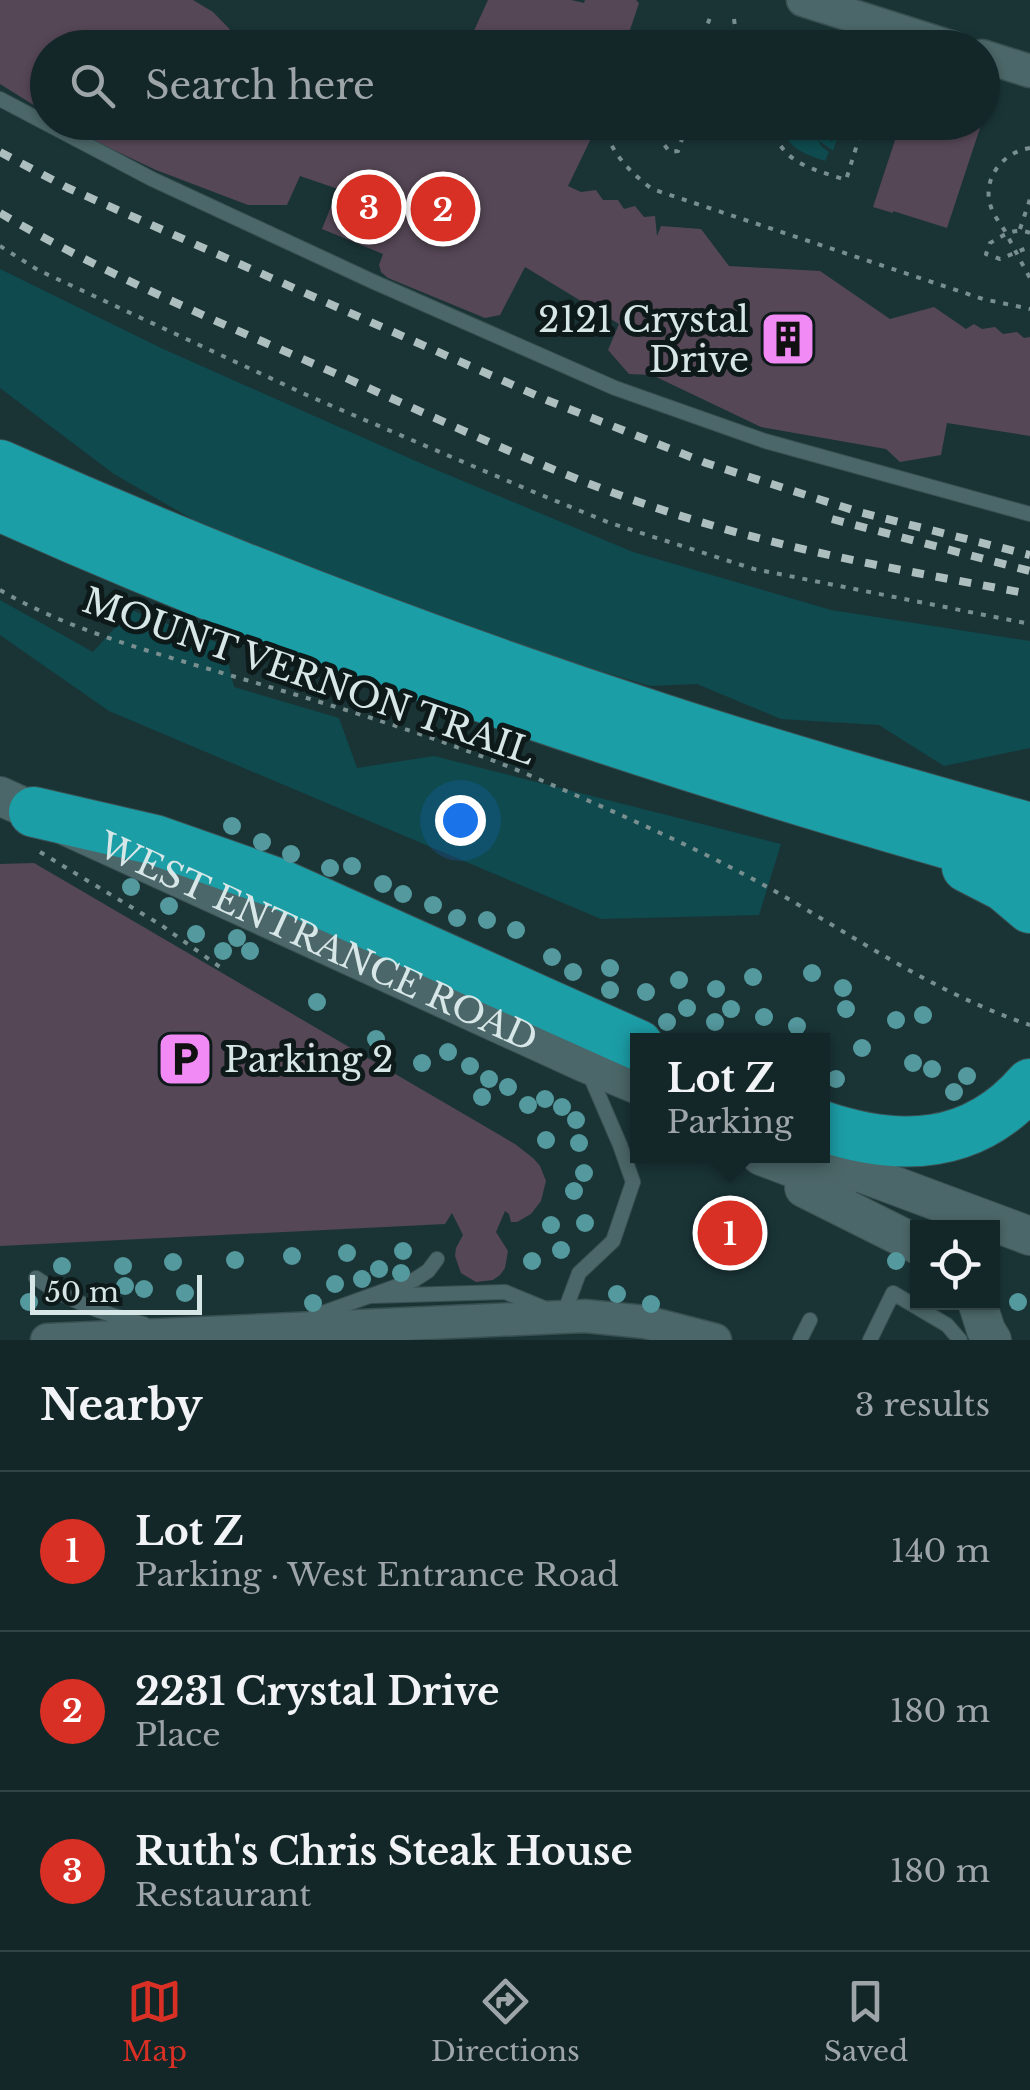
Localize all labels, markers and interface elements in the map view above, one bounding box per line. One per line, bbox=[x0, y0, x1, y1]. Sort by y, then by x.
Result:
search box bbox=[30, 30, 1000, 140]
icon: search bbox=[65, 58, 120, 113]
text: Search here bbox=[145, 62, 375, 109]
pin: 3 bbox=[336, 170, 402, 244]
pin: 2 bbox=[410, 172, 476, 246]
place label: 2121 Crystal Drive bbox=[538, 298, 749, 381]
building icon: 2121 Crystal Drive bbox=[758, 309, 818, 369]
street label: MOUNT VERNON TRAIL bbox=[77, 578, 541, 774]
your location bbox=[435, 795, 486, 846]
street label: WEST ENTRANCE ROAD bbox=[91, 822, 545, 1060]
parking icon: Parking 2 bbox=[155, 1029, 215, 1089]
popup bbox=[630, 1033, 830, 1163]
place label: Parking 2 bbox=[224, 1038, 394, 1081]
text: Lot Z bbox=[667, 1055, 775, 1102]
text: Parking bbox=[667, 1102, 793, 1142]
pin: 1 bbox=[698, 1196, 762, 1270]
map controls bbox=[910, 1220, 1000, 1310]
button: locate bbox=[910, 1220, 1000, 1310]
scale bar bbox=[30, 1270, 202, 1314]
text: 50 m bbox=[45, 1275, 119, 1310]
text: Nearby bbox=[40, 1379, 203, 1431]
text: 3 results bbox=[855, 1385, 990, 1425]
text: Lot Z bbox=[135, 1508, 244, 1555]
text: 1 bbox=[66, 1531, 79, 1571]
text: 140 m bbox=[891, 1531, 990, 1571]
text: Parking · West Entrance Road bbox=[135, 1555, 619, 1595]
text: 2231 Crystal Drive bbox=[135, 1668, 499, 1715]
text: 2 bbox=[62, 1691, 83, 1731]
text: 180 m bbox=[890, 1691, 990, 1731]
text: Place bbox=[135, 1715, 221, 1755]
text: Ruth's Chris Steak House bbox=[135, 1828, 633, 1875]
text: 3 bbox=[62, 1851, 83, 1891]
text: 180 m bbox=[890, 1851, 990, 1891]
text: Restaurant bbox=[135, 1875, 311, 1915]
tab: Map bbox=[122, 1974, 187, 2069]
tab: Directions bbox=[431, 1974, 580, 2069]
tab: Saved bbox=[824, 1974, 908, 2069]

